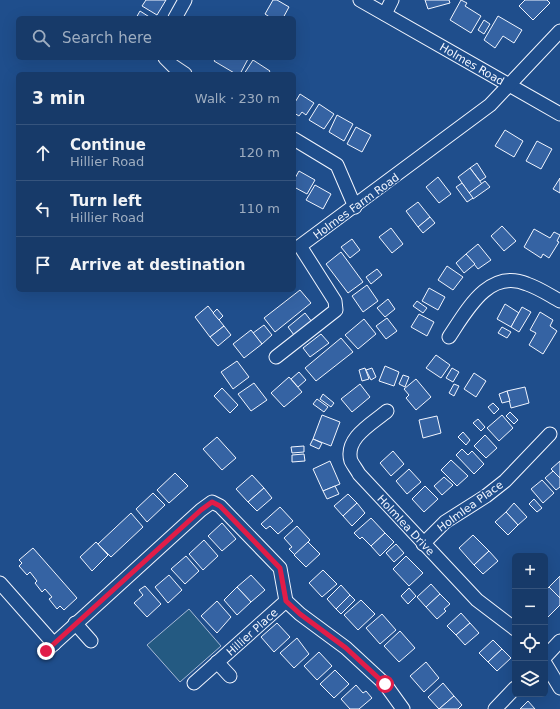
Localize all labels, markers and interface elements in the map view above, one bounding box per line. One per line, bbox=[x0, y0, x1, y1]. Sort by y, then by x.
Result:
search box bbox=[16, 16, 296, 60]
icon: search bbox=[30, 27, 52, 49]
text: Search here bbox=[62, 29, 152, 47]
street label: Holmes Road bbox=[437, 41, 506, 88]
text: 3 min bbox=[32, 88, 85, 108]
text: Walk · 230 m bbox=[195, 91, 280, 106]
text: Continue bbox=[70, 136, 146, 154]
icon: ahead bbox=[32, 142, 54, 164]
text: 120 m bbox=[238, 145, 280, 160]
text: Hillier Road bbox=[70, 154, 144, 169]
street label: Holmes Farm Road bbox=[311, 171, 402, 242]
text: Turn left bbox=[70, 192, 142, 210]
icon: left bbox=[32, 198, 54, 220]
text: 110 m bbox=[238, 201, 280, 216]
text: Hillier Road bbox=[70, 210, 144, 225]
icon: arrive bbox=[32, 254, 54, 276]
text: Arrive at destination bbox=[70, 256, 245, 274]
street label: Holmlea Place bbox=[435, 478, 506, 535]
street label: Holmlea Drive bbox=[374, 492, 437, 559]
map controls bbox=[512, 553, 548, 697]
button: + bbox=[512, 553, 548, 589]
button: − bbox=[512, 589, 548, 625]
street label: Hillier Place bbox=[224, 606, 281, 659]
button: locate bbox=[512, 625, 548, 661]
route end bbox=[37, 642, 55, 660]
button: layers bbox=[512, 661, 548, 697]
route start bbox=[376, 675, 394, 693]

